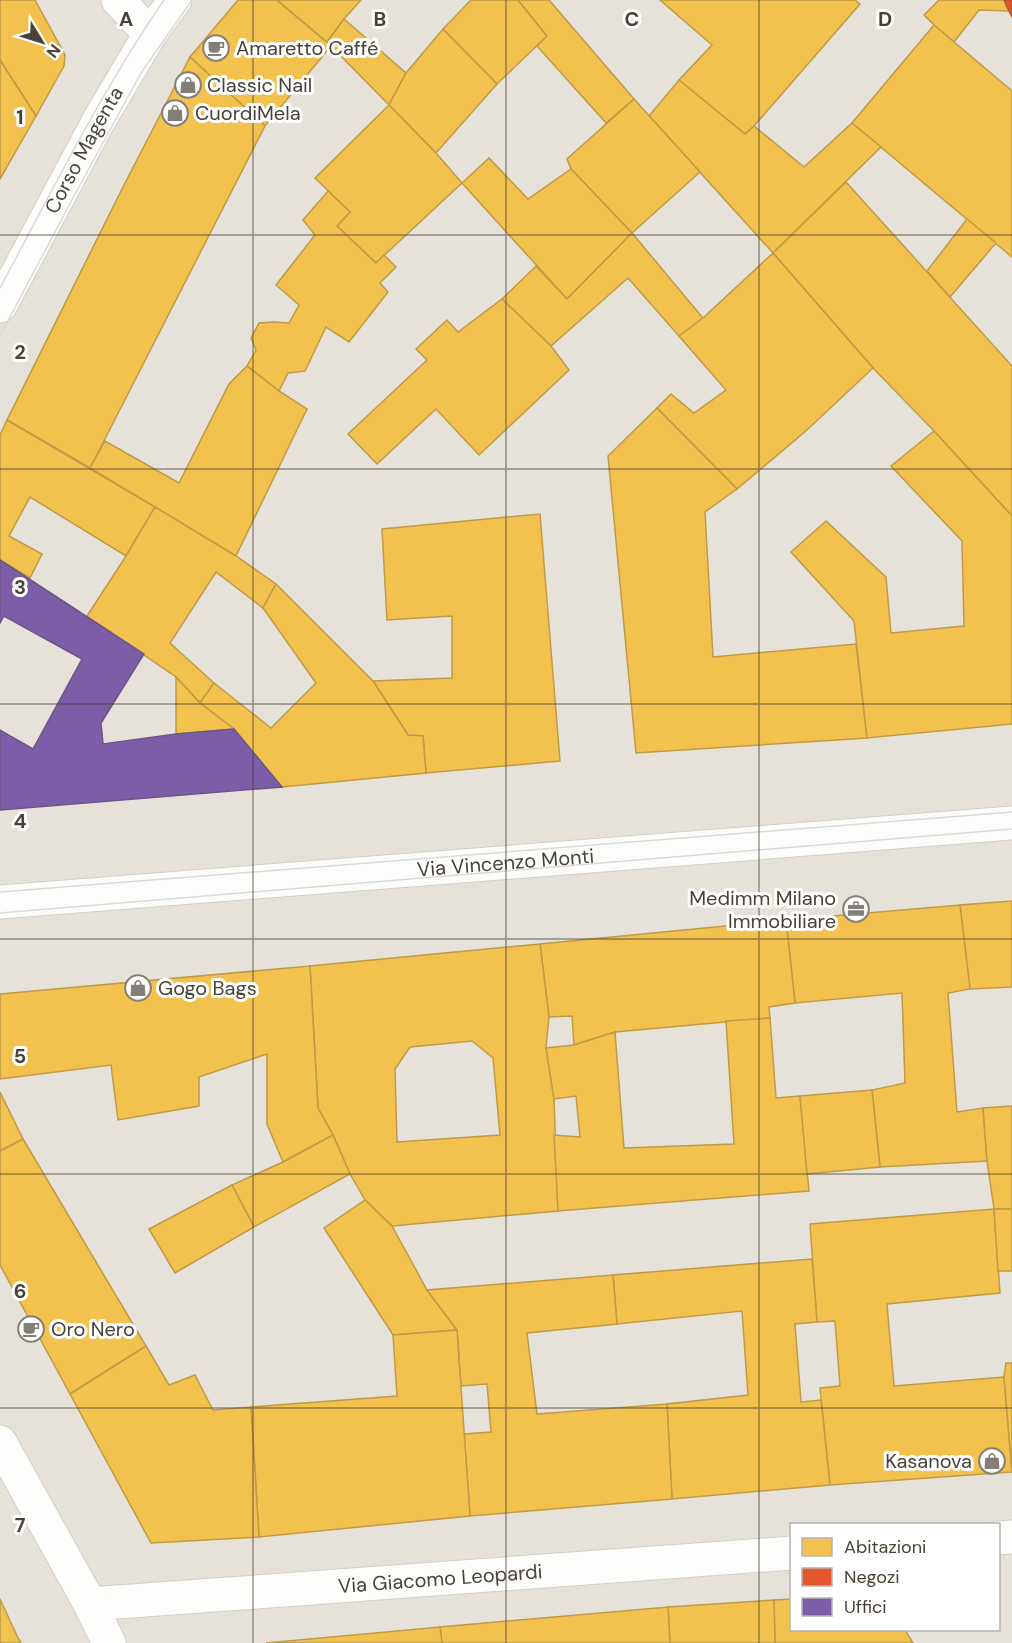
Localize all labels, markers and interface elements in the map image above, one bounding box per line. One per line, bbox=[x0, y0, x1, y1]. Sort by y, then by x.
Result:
text: A bbox=[119, 6, 133, 32]
text: B bbox=[374, 6, 386, 32]
text: C bbox=[625, 6, 639, 32]
text: D bbox=[878, 6, 892, 32]
north arrow bbox=[12, 12, 72, 72]
cafe icon: Amaretto Caffé bbox=[201, 33, 231, 63]
place label: Amaretto Caffé bbox=[236, 35, 378, 61]
text: N bbox=[42, 40, 65, 62]
shop icon: Classic Nail bbox=[173, 70, 203, 100]
place label: Classic Nail bbox=[207, 72, 312, 98]
street label: Corso Magenta bbox=[39, 82, 129, 218]
shop icon: CuordiMela bbox=[160, 98, 190, 128]
place label: CuordiMela bbox=[195, 100, 301, 126]
text: 1 bbox=[16, 104, 24, 130]
text: 2 bbox=[14, 339, 26, 365]
text: 3 bbox=[14, 574, 26, 600]
text: 4 bbox=[14, 808, 27, 834]
street label: Via Vincenzo Monti bbox=[416, 843, 595, 882]
place label: Medimm Milano Immobiliare bbox=[689, 885, 836, 934]
office icon: Medimm Milano Immobiliare bbox=[841, 894, 871, 924]
shop icon: Gogo Bags bbox=[123, 973, 153, 1003]
place label: Gogo Bags bbox=[158, 975, 257, 1001]
text: 5 bbox=[14, 1043, 26, 1069]
text: 6 bbox=[14, 1278, 26, 1304]
cafe icon: Oro Nero bbox=[16, 1314, 46, 1344]
place label: Oro Nero bbox=[51, 1316, 135, 1342]
shop icon: Kasanova bbox=[977, 1446, 1007, 1476]
place label: Kasanova bbox=[885, 1448, 972, 1474]
text: 7 bbox=[15, 1512, 26, 1538]
legend bbox=[790, 1523, 1000, 1631]
text: Abitazioni bbox=[844, 1535, 926, 1559]
street label: Via Giacomo Leopardi bbox=[337, 1558, 543, 1599]
text: Negozi bbox=[844, 1565, 900, 1589]
text: Uffici bbox=[844, 1595, 887, 1619]

